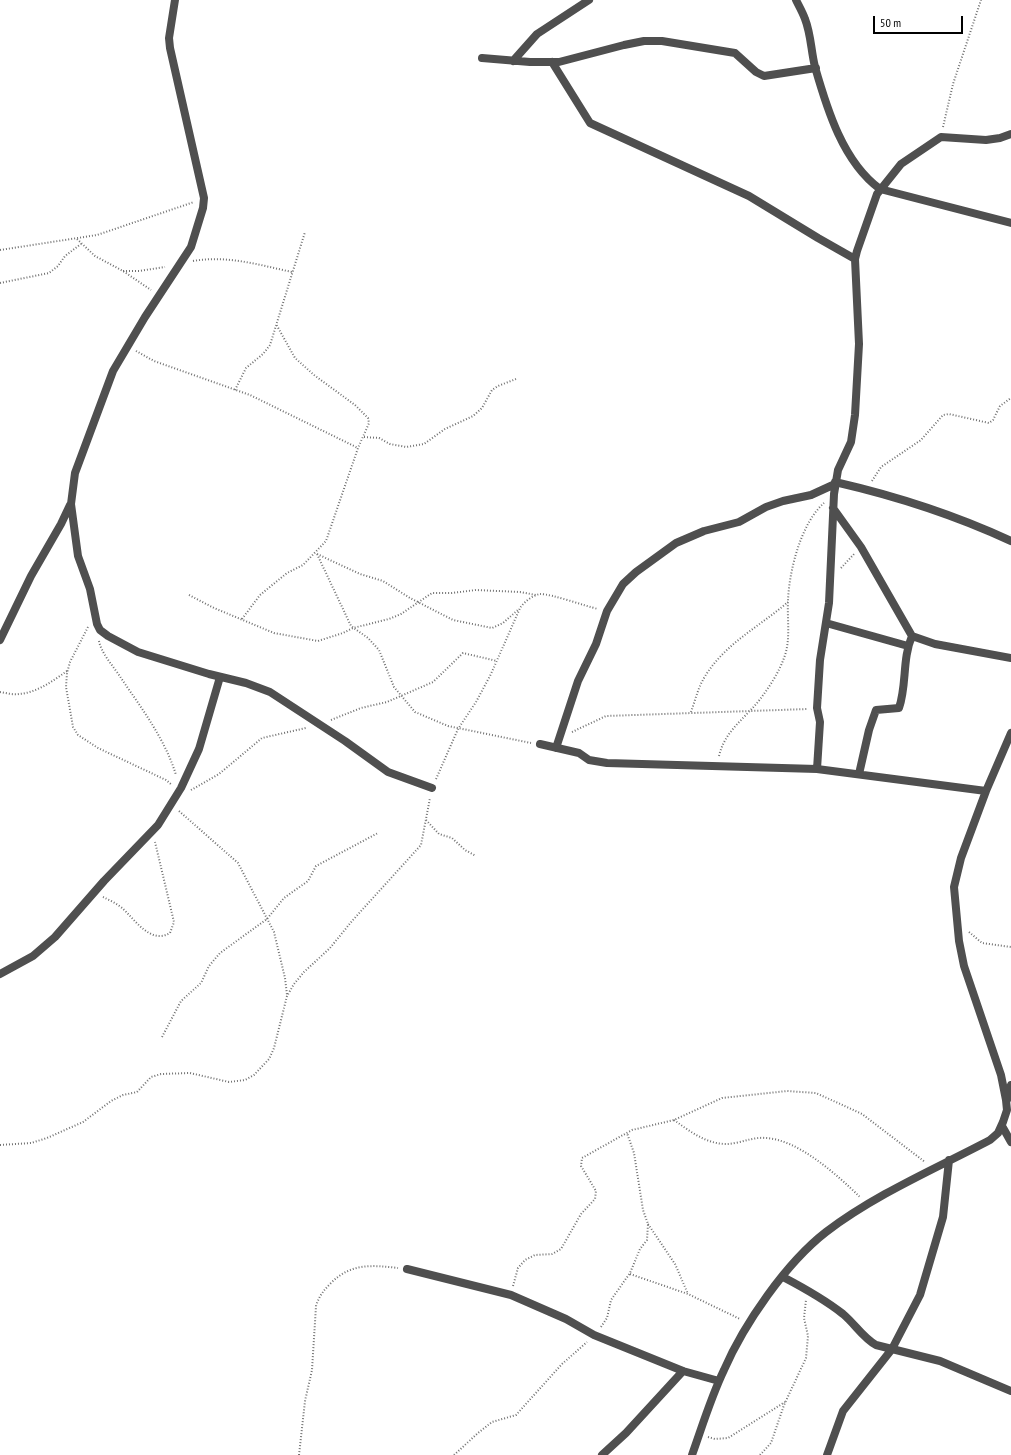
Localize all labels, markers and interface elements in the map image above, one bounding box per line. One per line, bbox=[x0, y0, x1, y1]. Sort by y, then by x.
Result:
scale bar bbox=[875, 8, 965, 34]
text: 50 m bbox=[880, 15, 901, 30]

